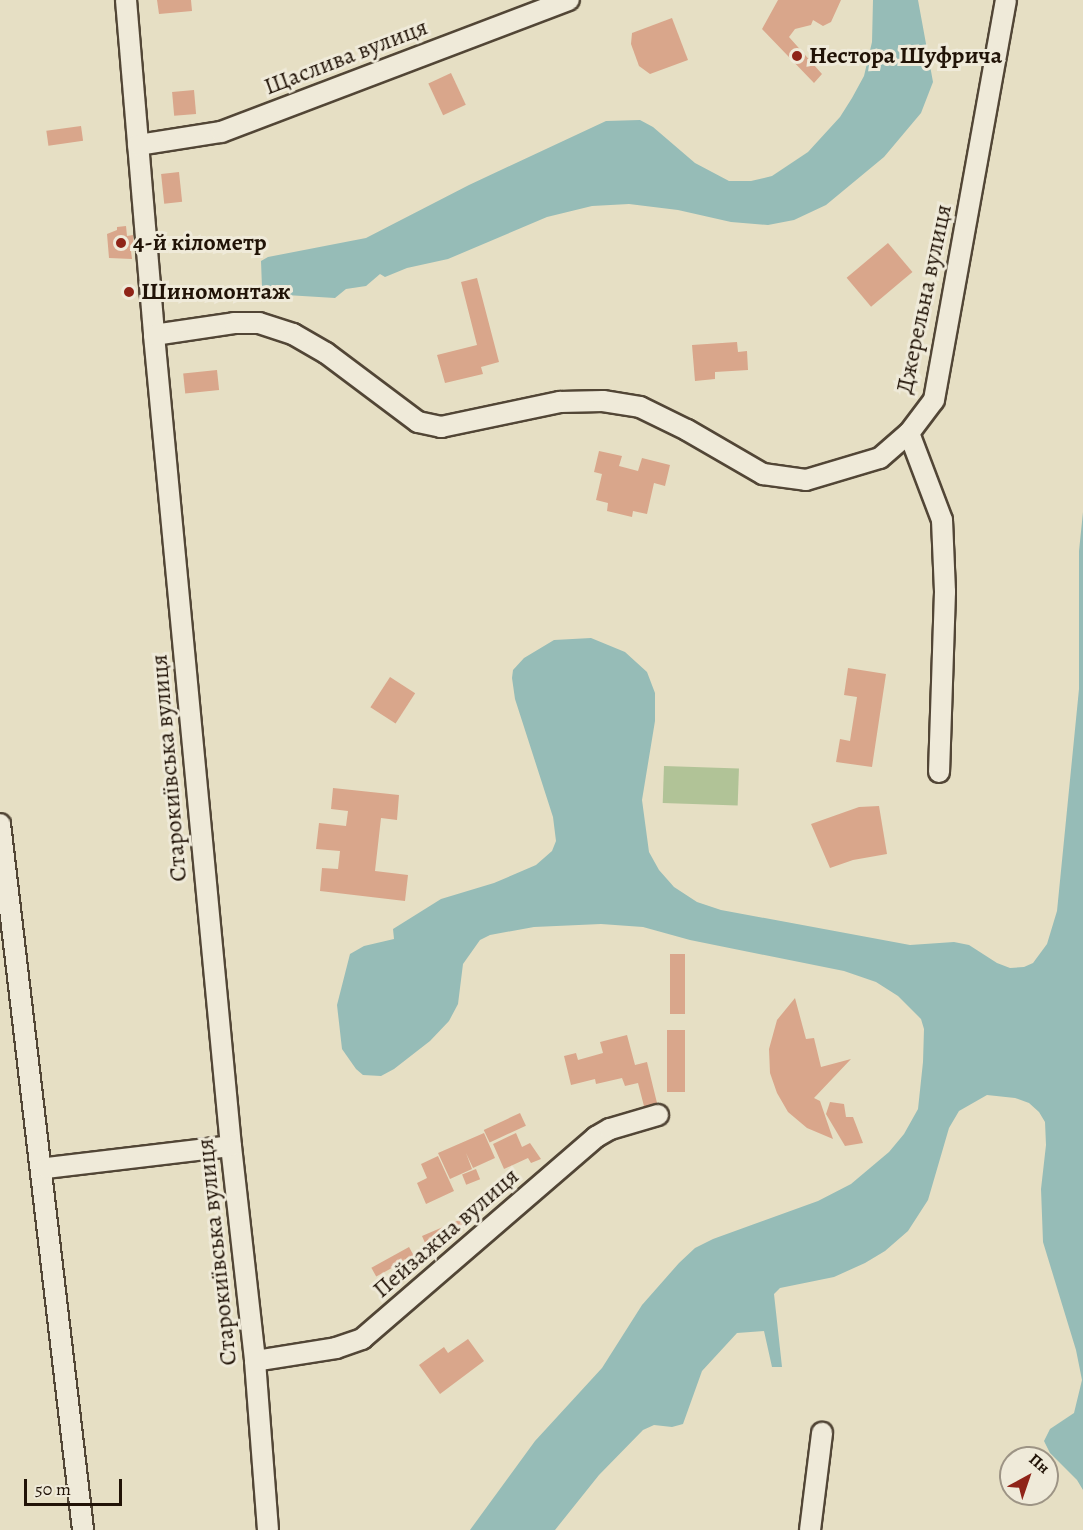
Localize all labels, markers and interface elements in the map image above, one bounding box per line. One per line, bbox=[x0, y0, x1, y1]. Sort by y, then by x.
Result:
street label: Щаслива вулиця bbox=[260, 13, 432, 101]
place label: Нестора Шуфрича bbox=[809, 42, 1002, 70]
marker: Нестора Шуфрича bbox=[790, 49, 804, 63]
street label: Джерельна вулиця bbox=[890, 202, 958, 396]
place label: 4-й кілометр bbox=[133, 229, 267, 257]
marker: 4-й кілометр bbox=[114, 236, 128, 250]
place label: Шиномонтаж bbox=[141, 278, 291, 306]
marker: Шиномонтаж bbox=[122, 285, 136, 299]
street label: Старокиївська вулиця bbox=[145, 653, 193, 883]
street label: Старокиївська вулиця bbox=[191, 1137, 243, 1367]
street label: Пейзажна вулиця bbox=[367, 1162, 525, 1304]
north arrow bbox=[999, 1446, 1059, 1506]
text: Пн bbox=[1024, 1449, 1054, 1479]
scale bar bbox=[27, 1467, 124, 1505]
text: 50 m bbox=[35, 1477, 71, 1501]

